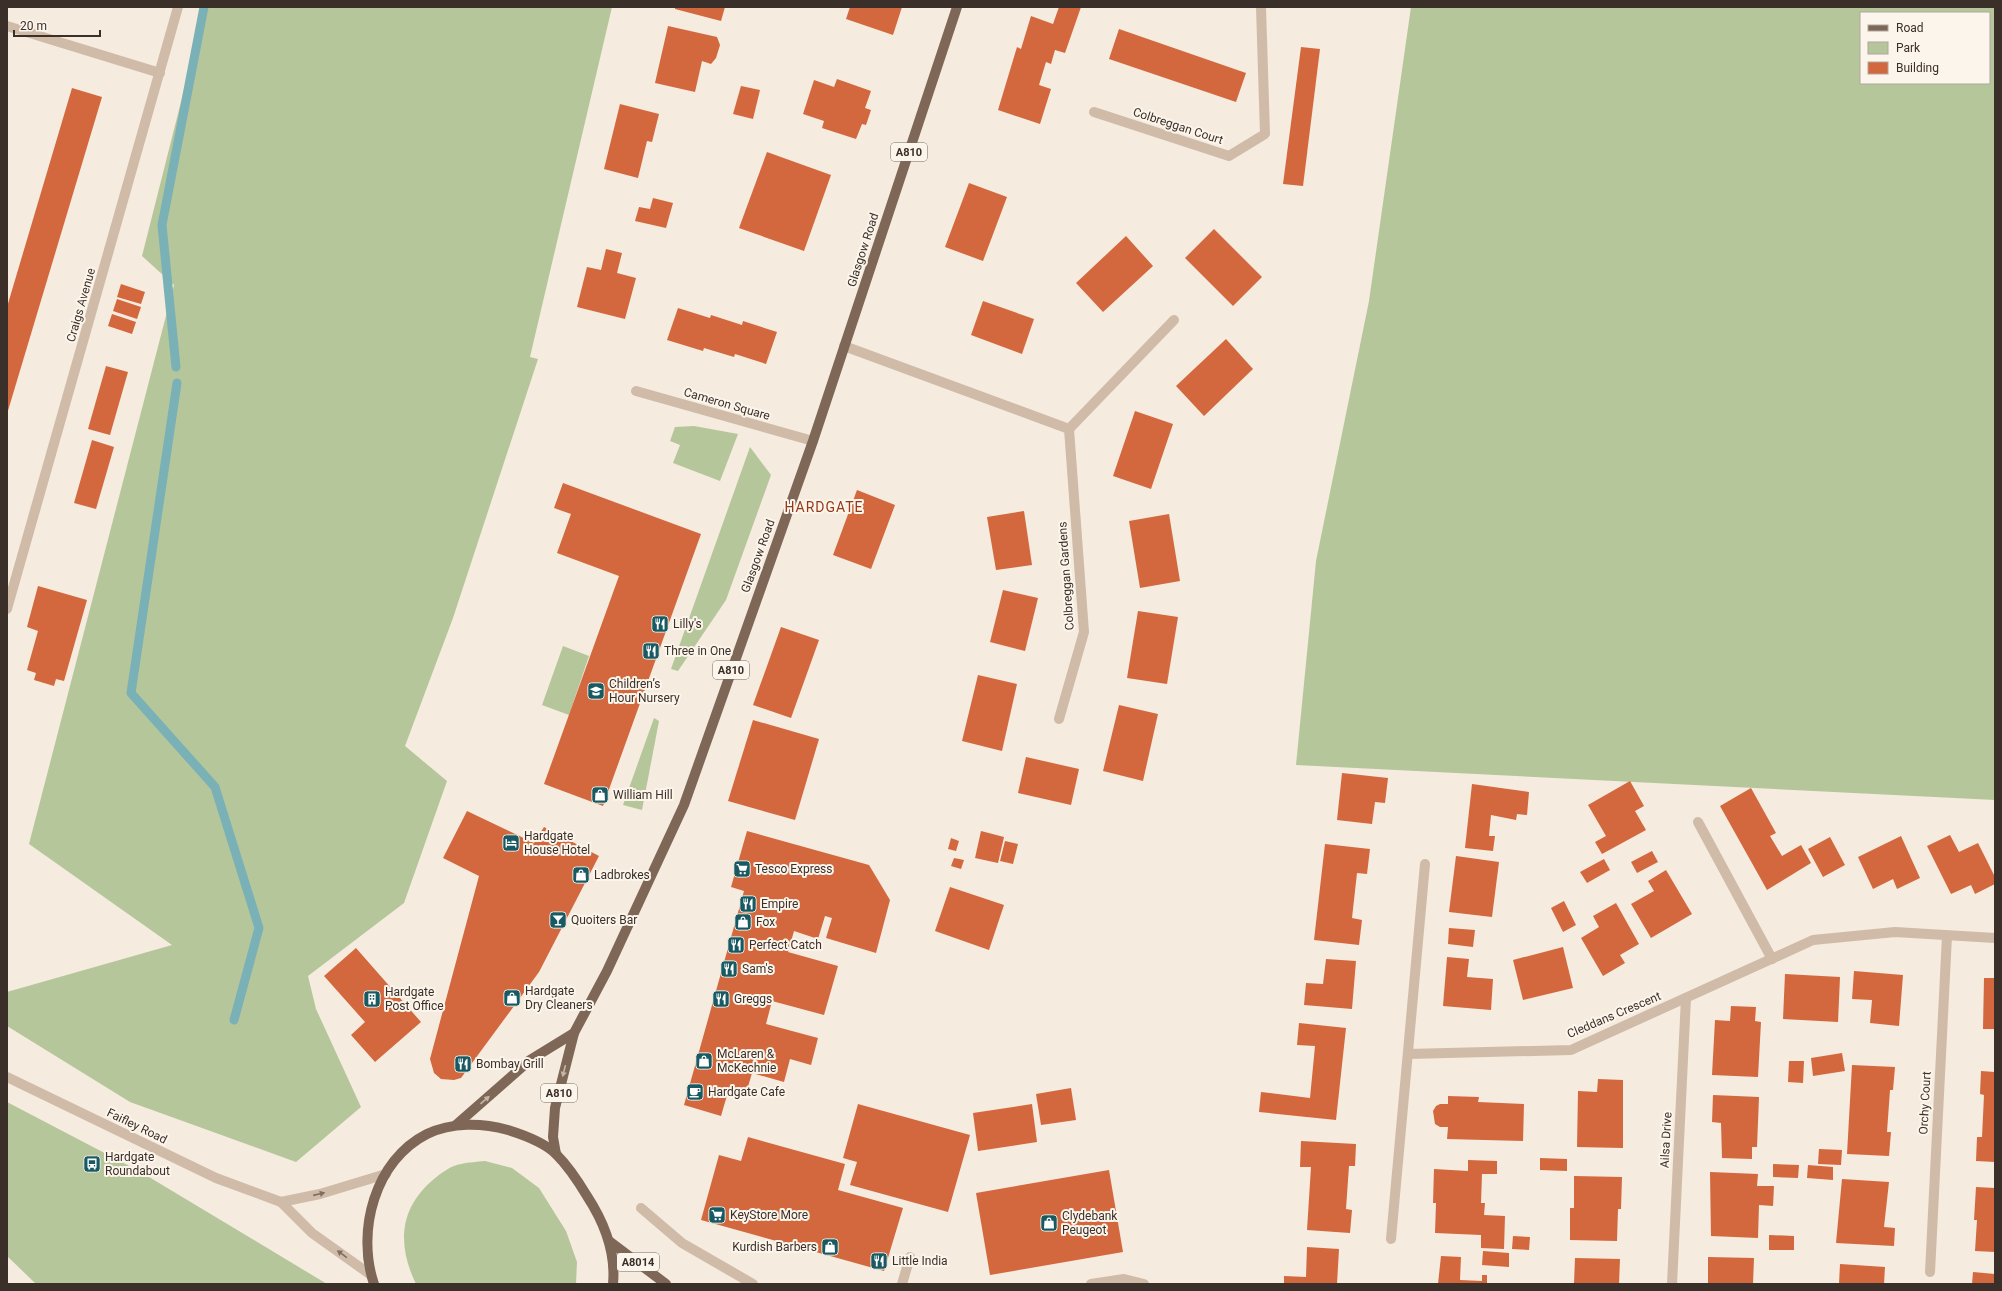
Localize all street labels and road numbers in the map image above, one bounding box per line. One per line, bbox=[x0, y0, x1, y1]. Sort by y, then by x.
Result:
street label: Colbreggan Court bbox=[1131, 105, 1225, 147]
road number: A810 bbox=[891, 143, 927, 161]
street label: Glasgow Road bbox=[844, 211, 882, 289]
street label: Craigs Avenue bbox=[64, 266, 98, 344]
street label: Cameron Square bbox=[682, 385, 772, 423]
street label: Glasgow Road bbox=[738, 517, 778, 595]
street label: Colbreggan Gardens bbox=[1055, 521, 1077, 631]
road number: A810 bbox=[713, 661, 749, 679]
street label: Cleddans Crescent bbox=[1565, 989, 1663, 1041]
street label: Orchy Court bbox=[1916, 1071, 1934, 1135]
road number: A810 bbox=[541, 1084, 577, 1102]
street label: Faifley Road bbox=[105, 1105, 169, 1147]
street label: Ailsa Drive bbox=[1658, 1112, 1674, 1168]
road number: A8014 bbox=[617, 1253, 659, 1271]

